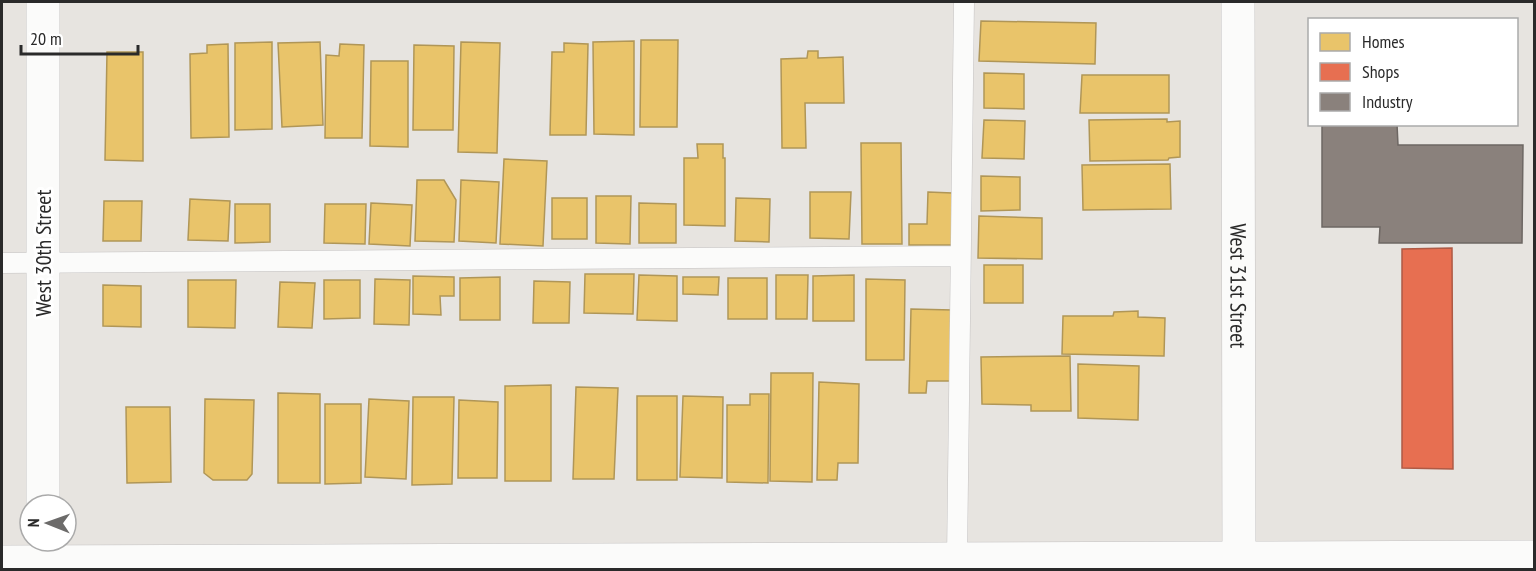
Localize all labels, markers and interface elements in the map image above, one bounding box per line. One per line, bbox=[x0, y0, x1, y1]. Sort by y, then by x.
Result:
scale bar bbox=[21, 18, 138, 56]
legend bbox=[1308, 18, 1518, 126]
text: 20 m bbox=[30, 27, 62, 50]
text: Homes bbox=[1362, 30, 1405, 53]
text: Shops bbox=[1362, 60, 1399, 83]
text: Industry bbox=[1362, 90, 1413, 113]
street label: West 30th Street bbox=[29, 190, 57, 316]
street label: West 31st Street bbox=[1224, 224, 1253, 348]
north arrow bbox=[18, 493, 78, 553]
text: N bbox=[23, 518, 43, 527]

